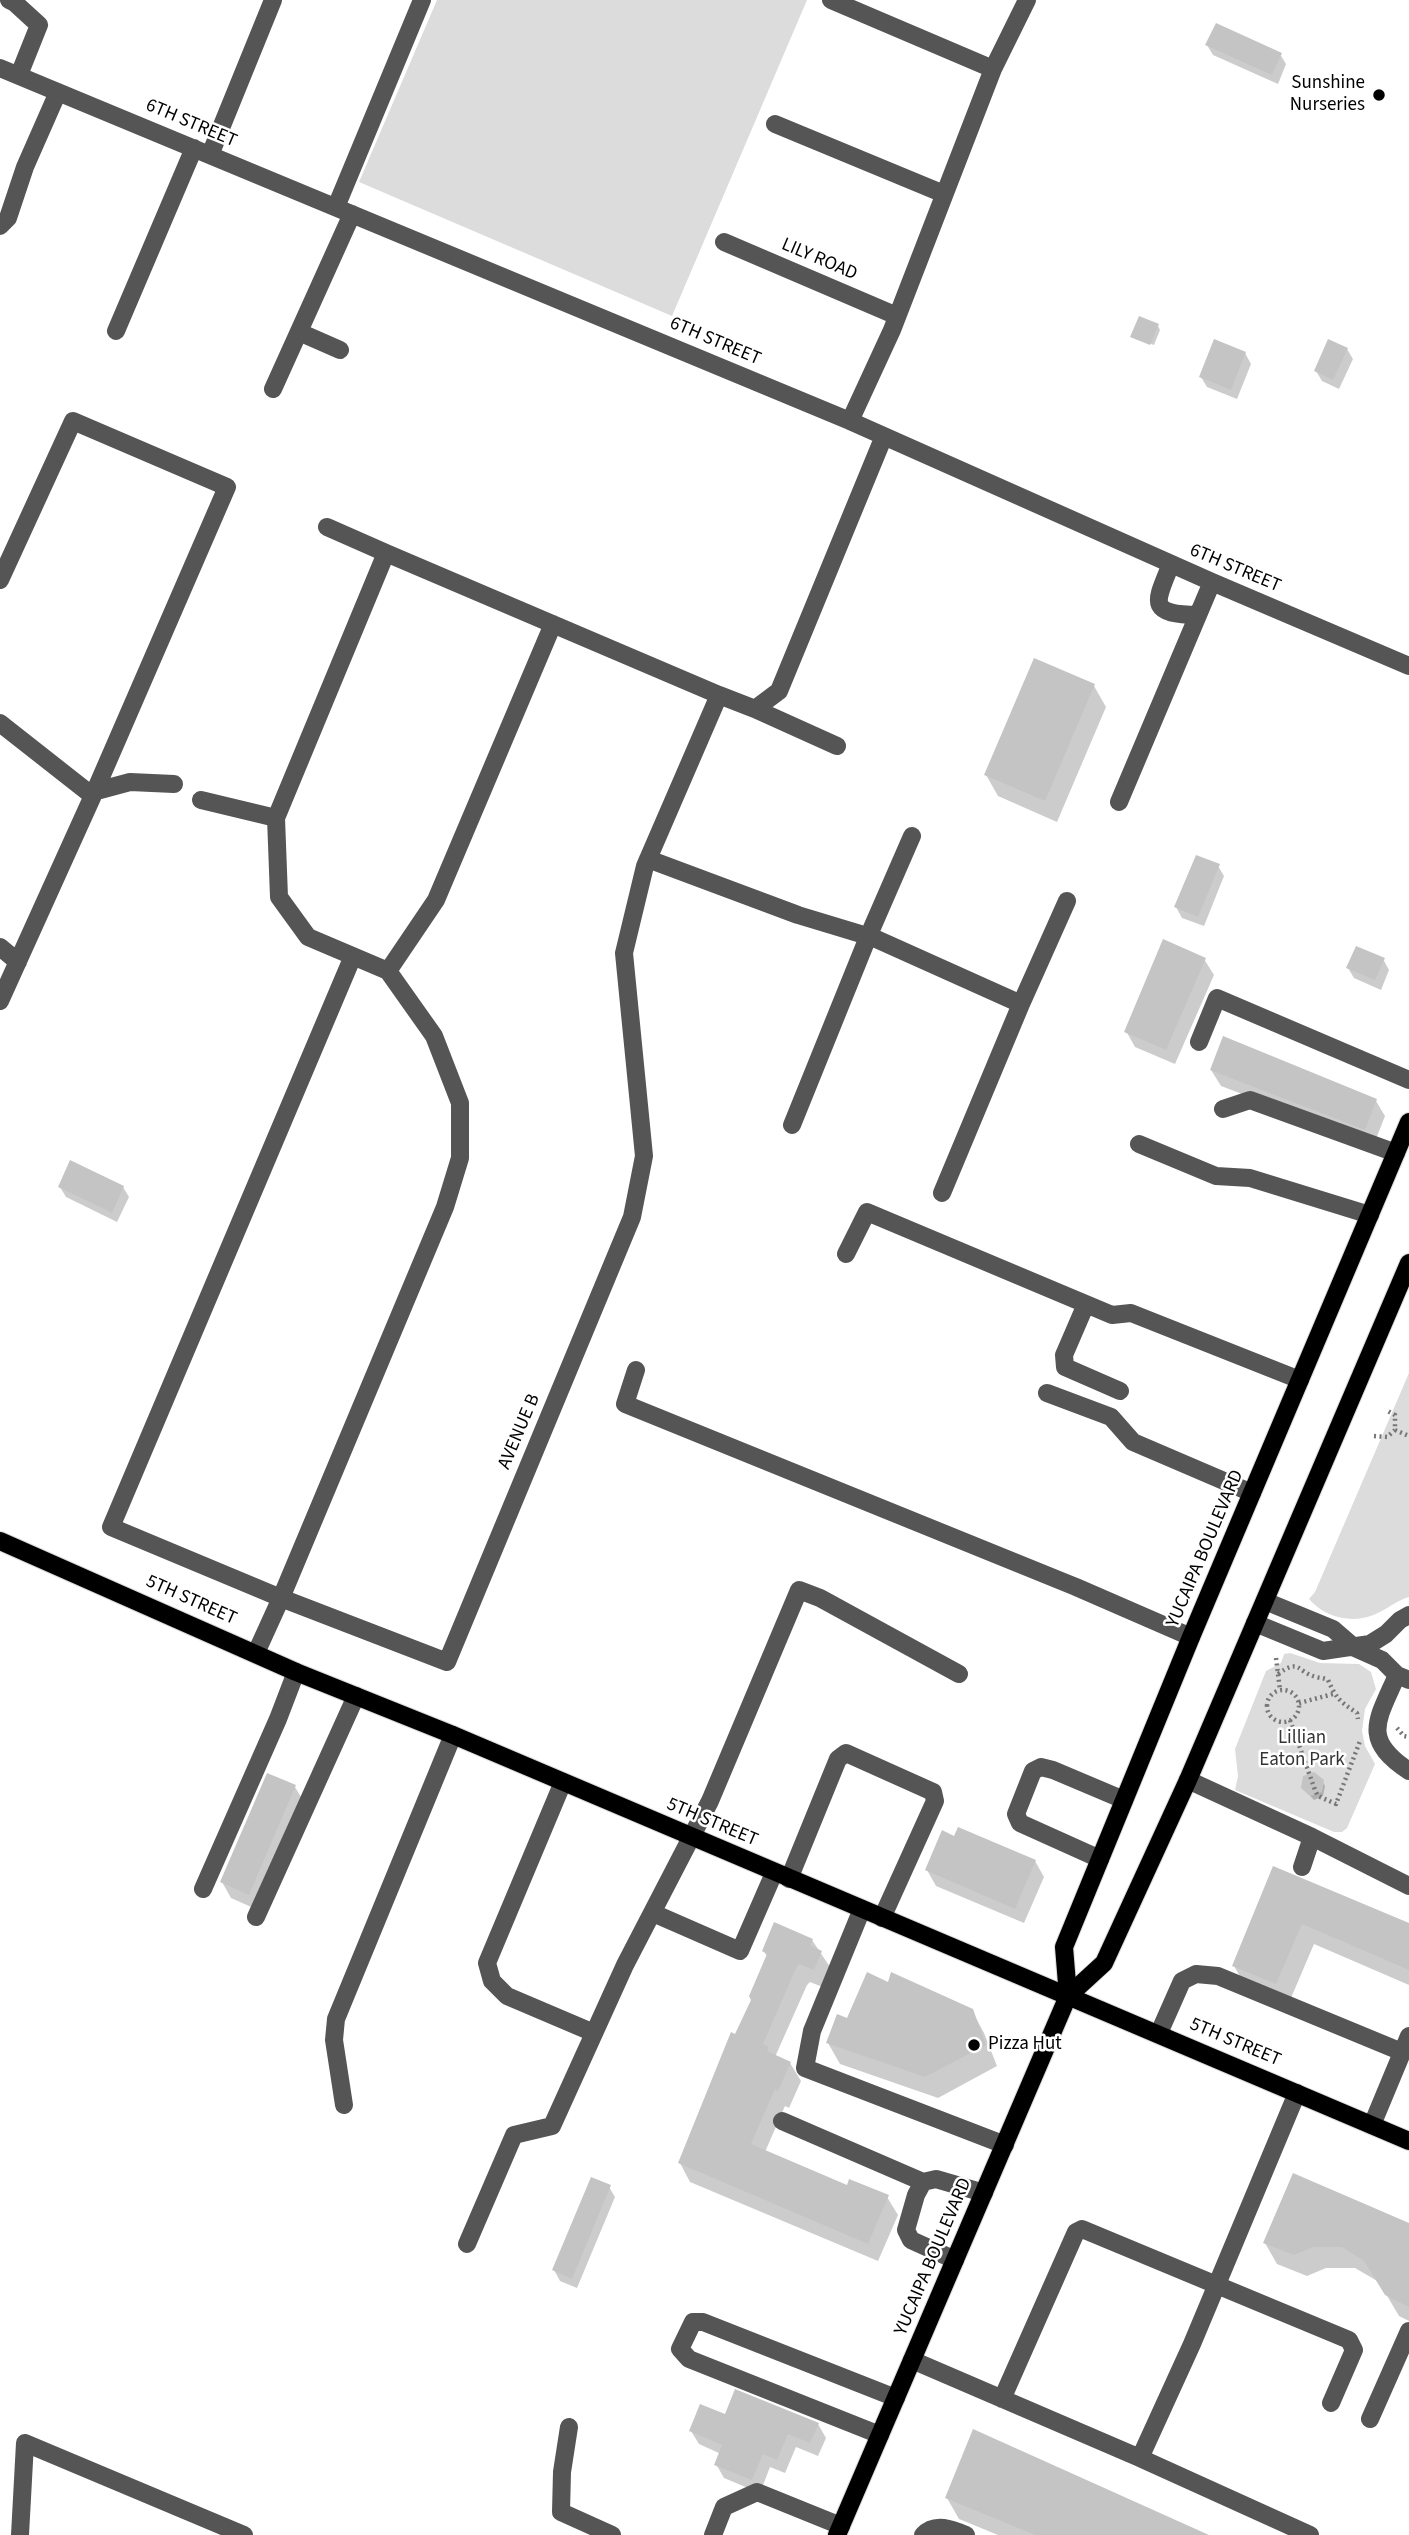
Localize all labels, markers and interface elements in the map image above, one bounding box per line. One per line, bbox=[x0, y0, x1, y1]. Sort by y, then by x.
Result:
place label: Sunshine Nurseries bbox=[1290, 73, 1365, 117]
marker: Sunshine Nurseries bbox=[1371, 87, 1387, 103]
street label: 6TH STREET bbox=[142, 95, 240, 153]
street label: LILY ROAD bbox=[778, 234, 860, 286]
street label: 6TH STREET bbox=[666, 313, 764, 371]
street label: 6TH STREET bbox=[1186, 540, 1284, 598]
street label: AVENUE B bbox=[494, 1391, 546, 1473]
street label: YUCAIPA BOULEVARD bbox=[1163, 1467, 1249, 1631]
street label: 5TH STREET bbox=[142, 1571, 240, 1631]
park label: Lillian Eaton Park bbox=[1259, 1728, 1345, 1772]
street label: 5TH STREET bbox=[663, 1794, 761, 1852]
street label: 5TH STREET bbox=[1186, 2014, 1284, 2072]
place label: Pizza Hut bbox=[988, 2034, 1062, 2056]
marker: Pizza Hut bbox=[966, 2037, 982, 2053]
street label: YUCAIPA BOULEVARD bbox=[891, 2175, 977, 2339]

